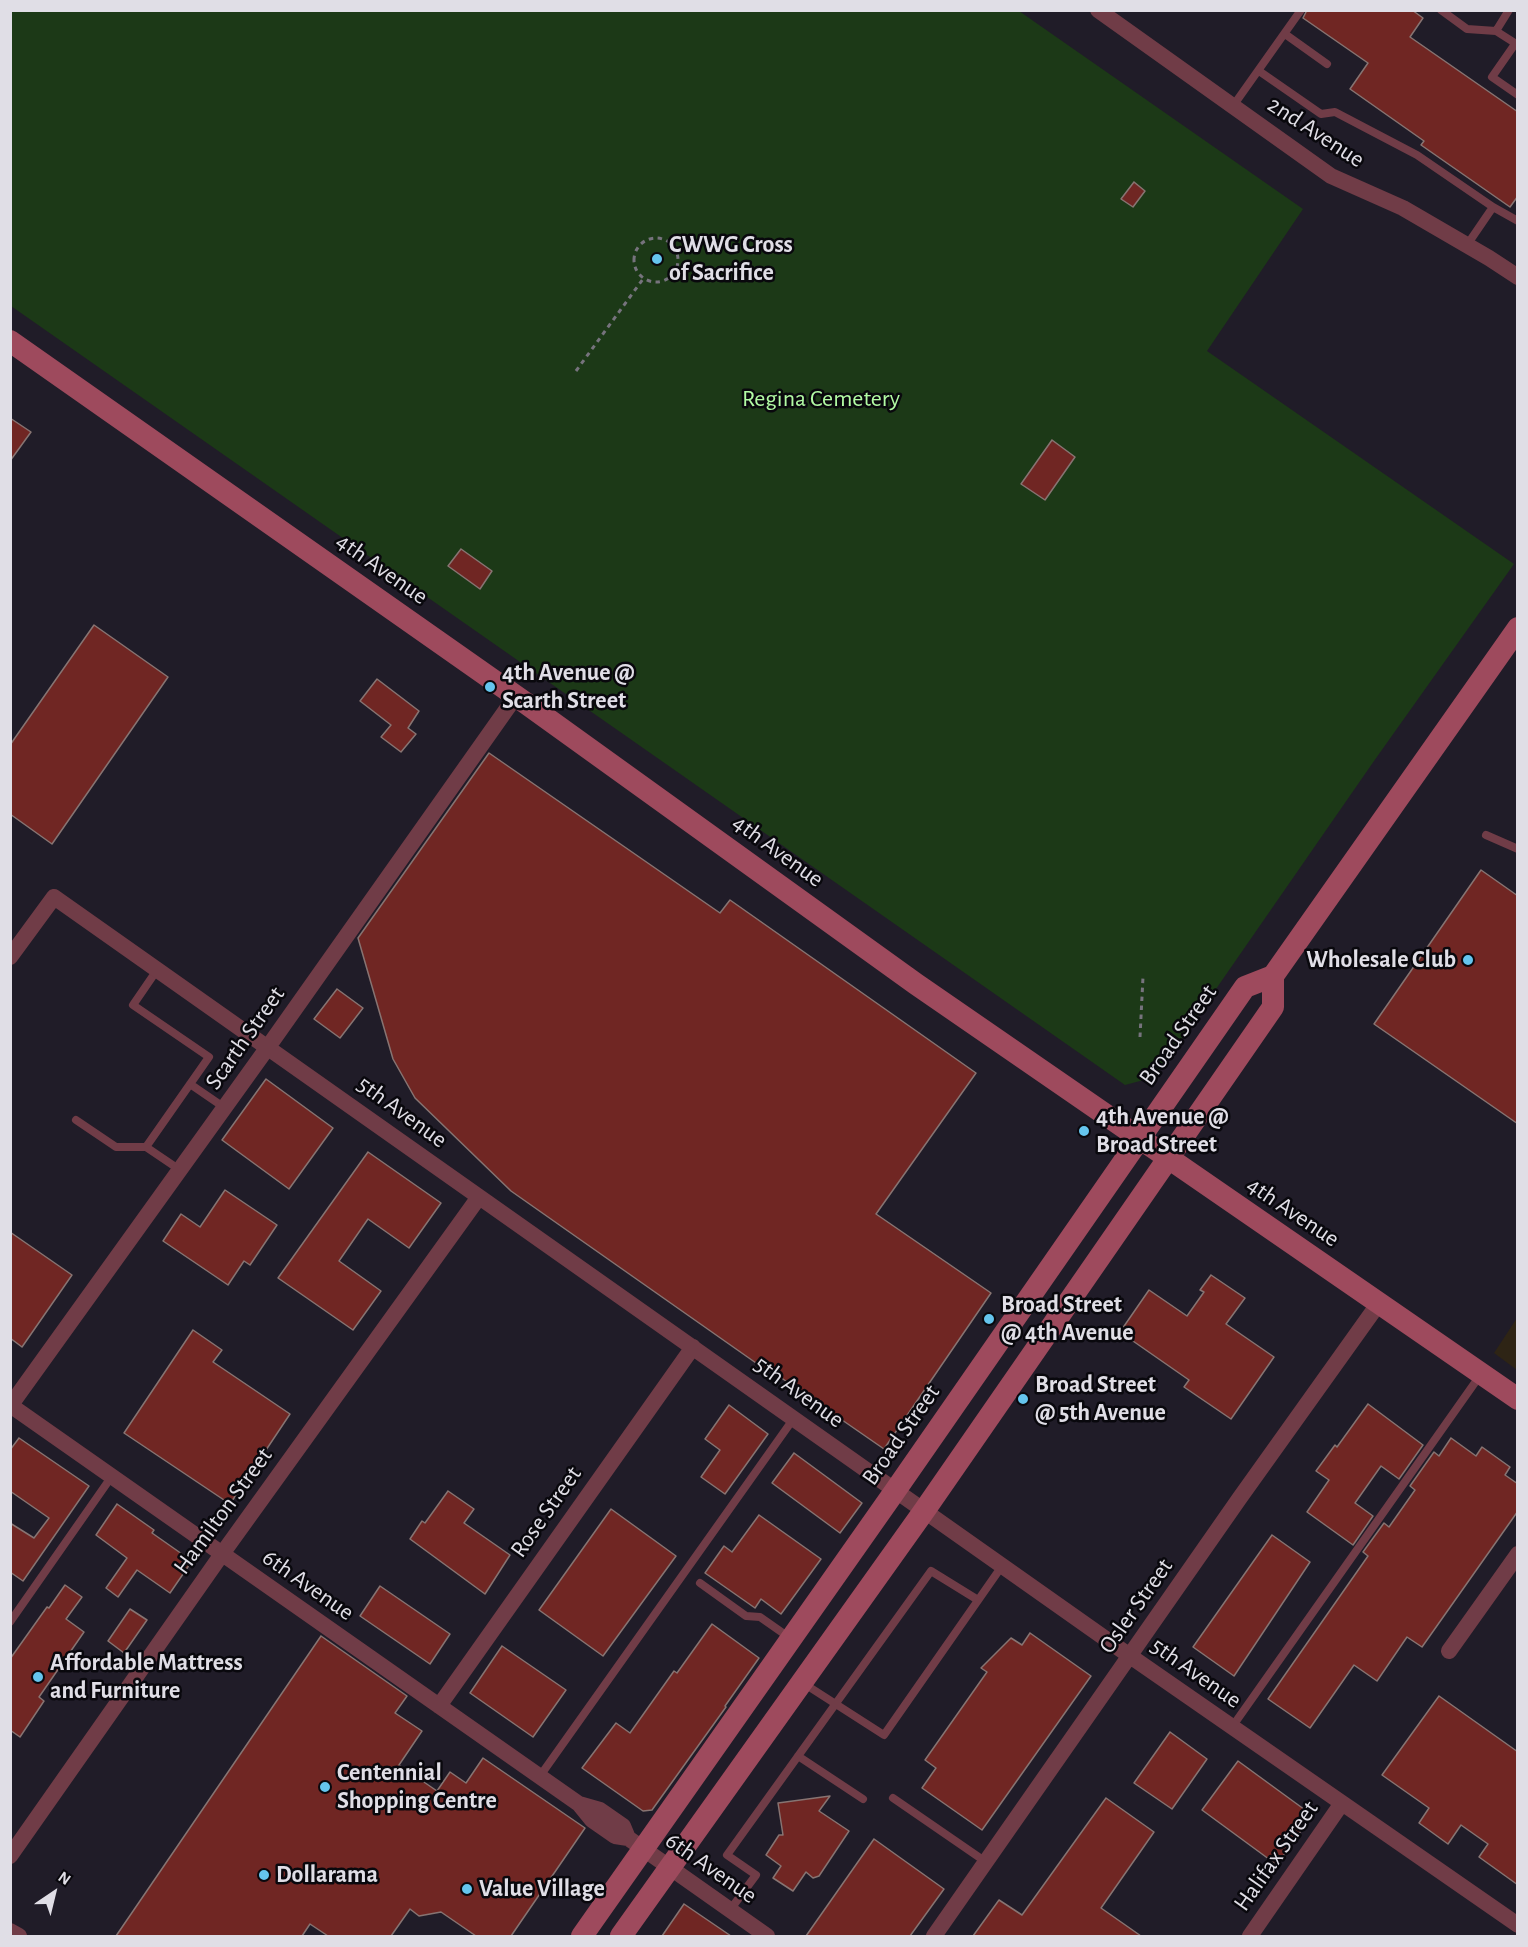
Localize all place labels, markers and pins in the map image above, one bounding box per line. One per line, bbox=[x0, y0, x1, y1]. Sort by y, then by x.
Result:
place label: CWWG Cross of Sacrifice bbox=[669, 231, 793, 287]
marker: CWWG Cross of Sacrifice bbox=[650, 252, 664, 266]
place label: 4th Avenue @ Scarth Street bbox=[502, 659, 635, 715]
marker: 4th Avenue @ Scarth Street bbox=[483, 680, 497, 694]
place label: Wholesale Club bbox=[1306, 946, 1456, 974]
marker: Wholesale Club bbox=[1461, 953, 1475, 967]
place label: 4th Avenue @ Broad Street bbox=[1096, 1103, 1229, 1159]
marker: 4th Avenue @ Broad Street bbox=[1077, 1124, 1091, 1138]
place label: Broad Street @ 4th Avenue bbox=[1001, 1291, 1134, 1347]
marker: Broad Street @ 4th Avenue bbox=[982, 1312, 996, 1326]
place label: Broad Street @ 5th Avenue bbox=[1035, 1371, 1166, 1427]
marker: Broad Street @ 5th Avenue bbox=[1016, 1392, 1030, 1406]
place label: Affordable Mattress and Furniture bbox=[50, 1649, 243, 1705]
marker: Affordable Mattress and Furniture bbox=[31, 1670, 45, 1684]
place label: Centennial Shopping Centre bbox=[337, 1759, 497, 1815]
marker: Centennial Shopping Centre bbox=[318, 1780, 332, 1794]
place label: Dollarama bbox=[276, 1861, 378, 1889]
marker: Dollarama bbox=[257, 1868, 271, 1882]
place label: Value Village bbox=[479, 1875, 605, 1903]
marker: Value Village bbox=[460, 1882, 474, 1896]

